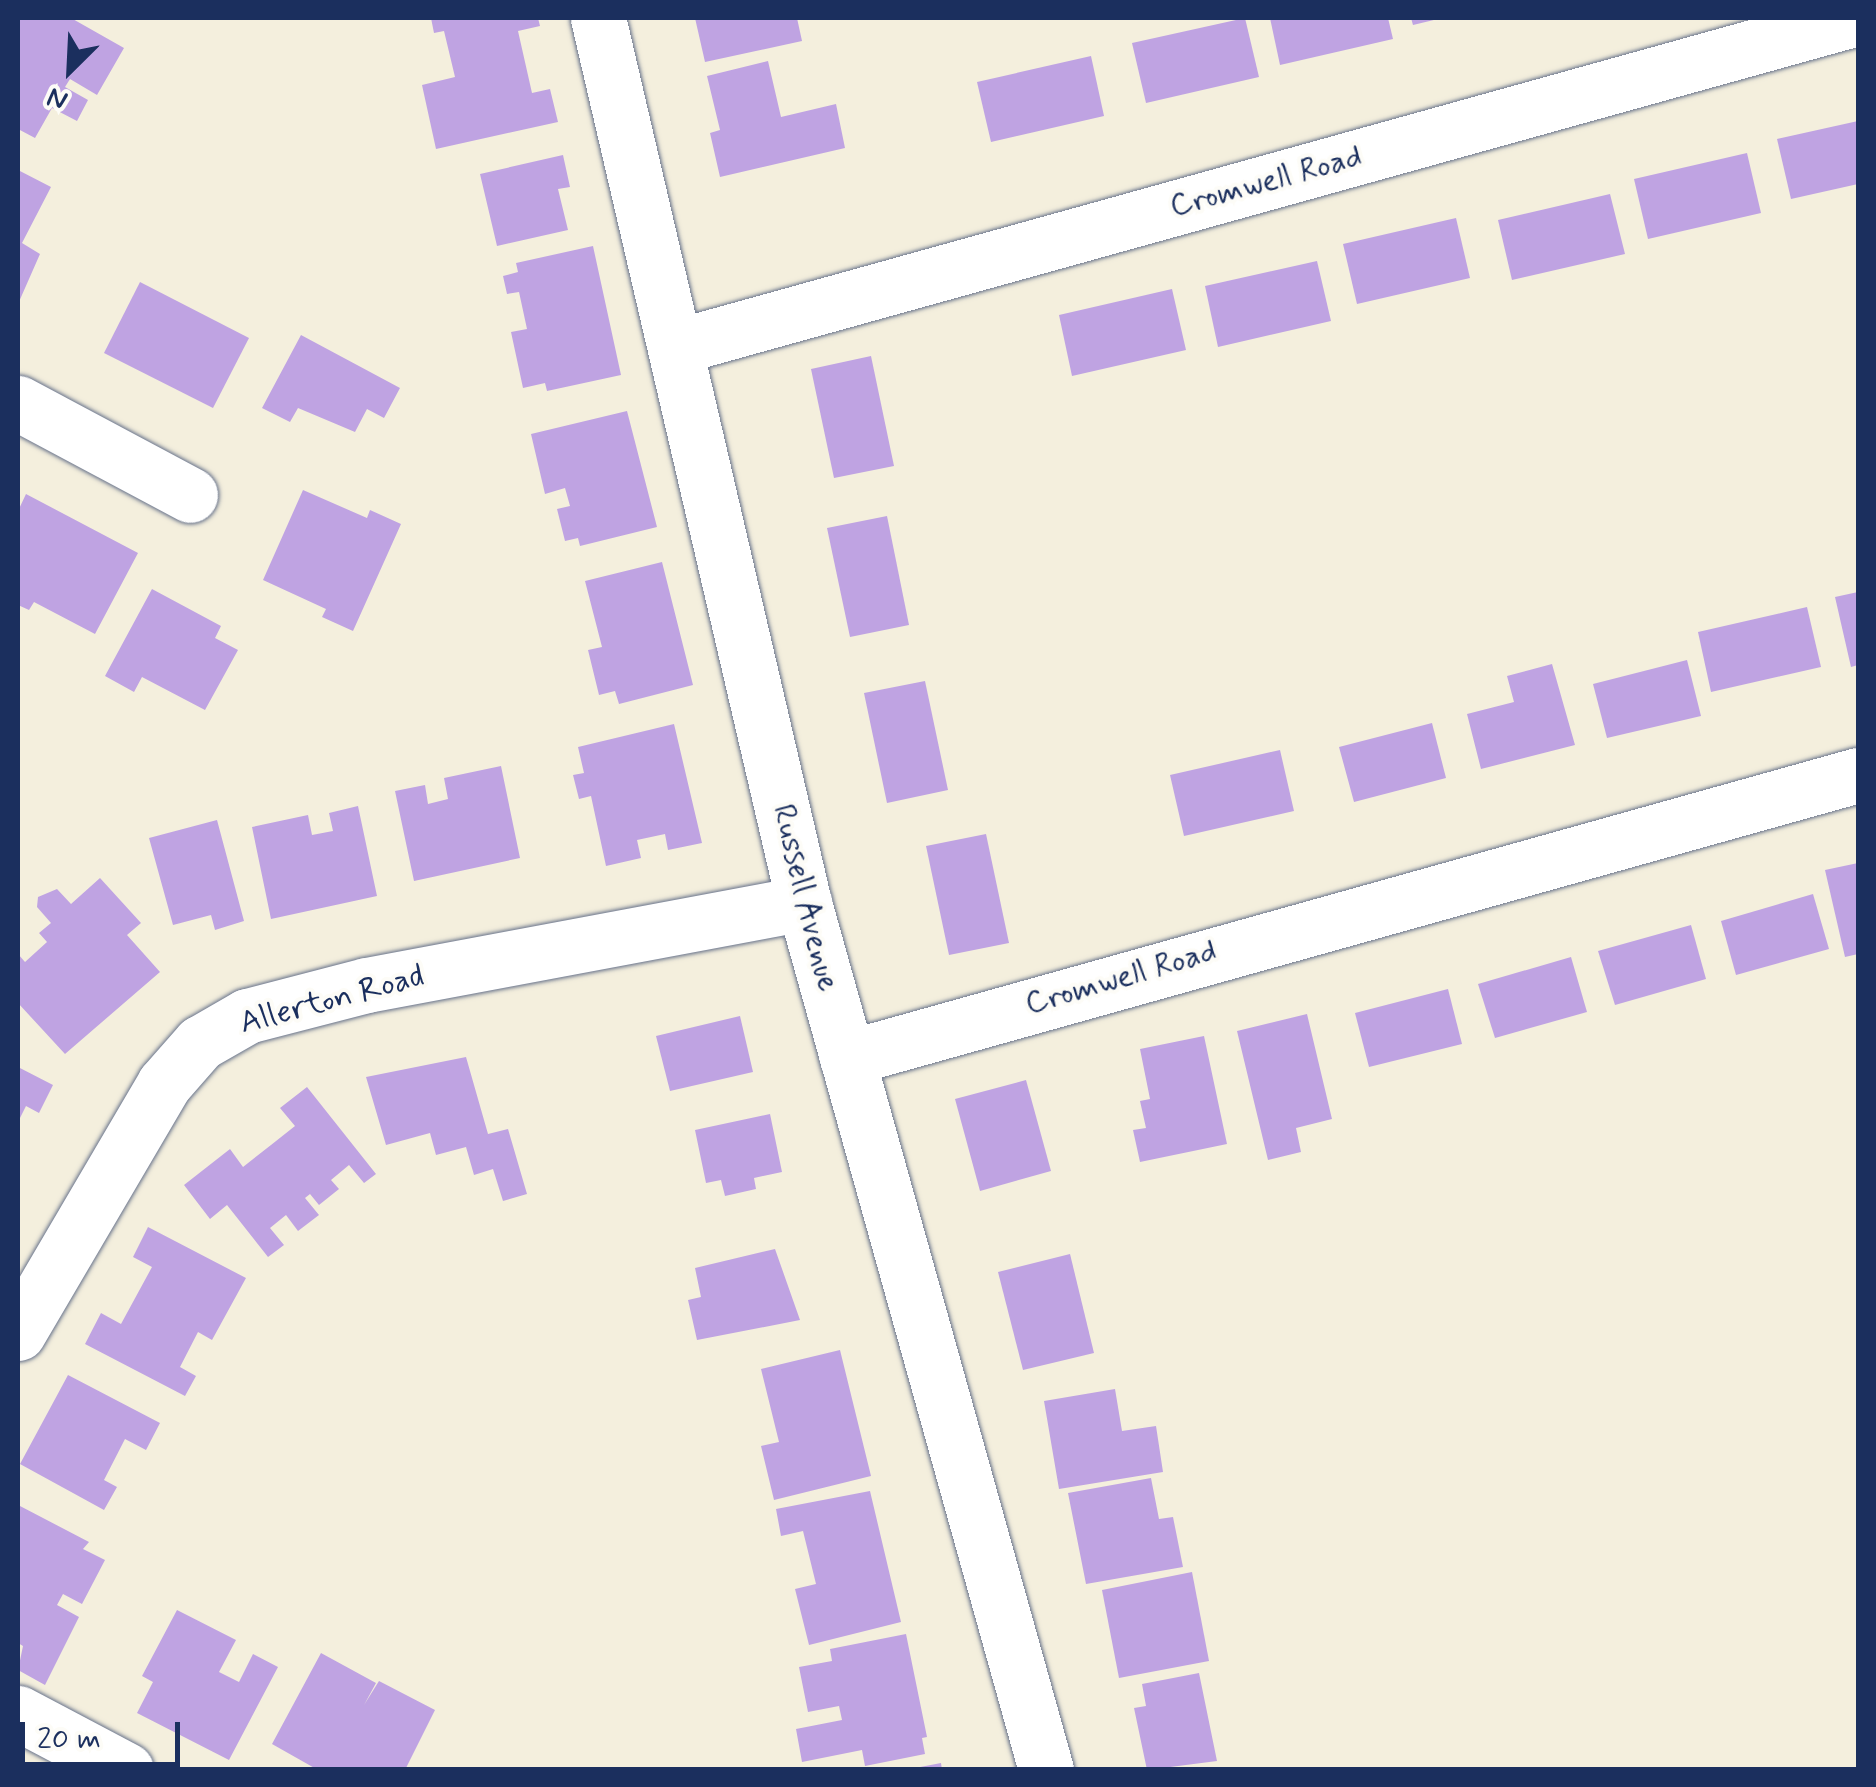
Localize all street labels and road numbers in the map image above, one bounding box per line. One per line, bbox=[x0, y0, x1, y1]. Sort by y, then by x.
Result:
street label: Cromwell Road bbox=[1166, 138, 1366, 226]
street label: Russell Avenue bbox=[762, 796, 848, 1000]
street label: Cromwell Road bbox=[1021, 932, 1221, 1024]
street label: Allerton Road bbox=[237, 957, 427, 1043]

